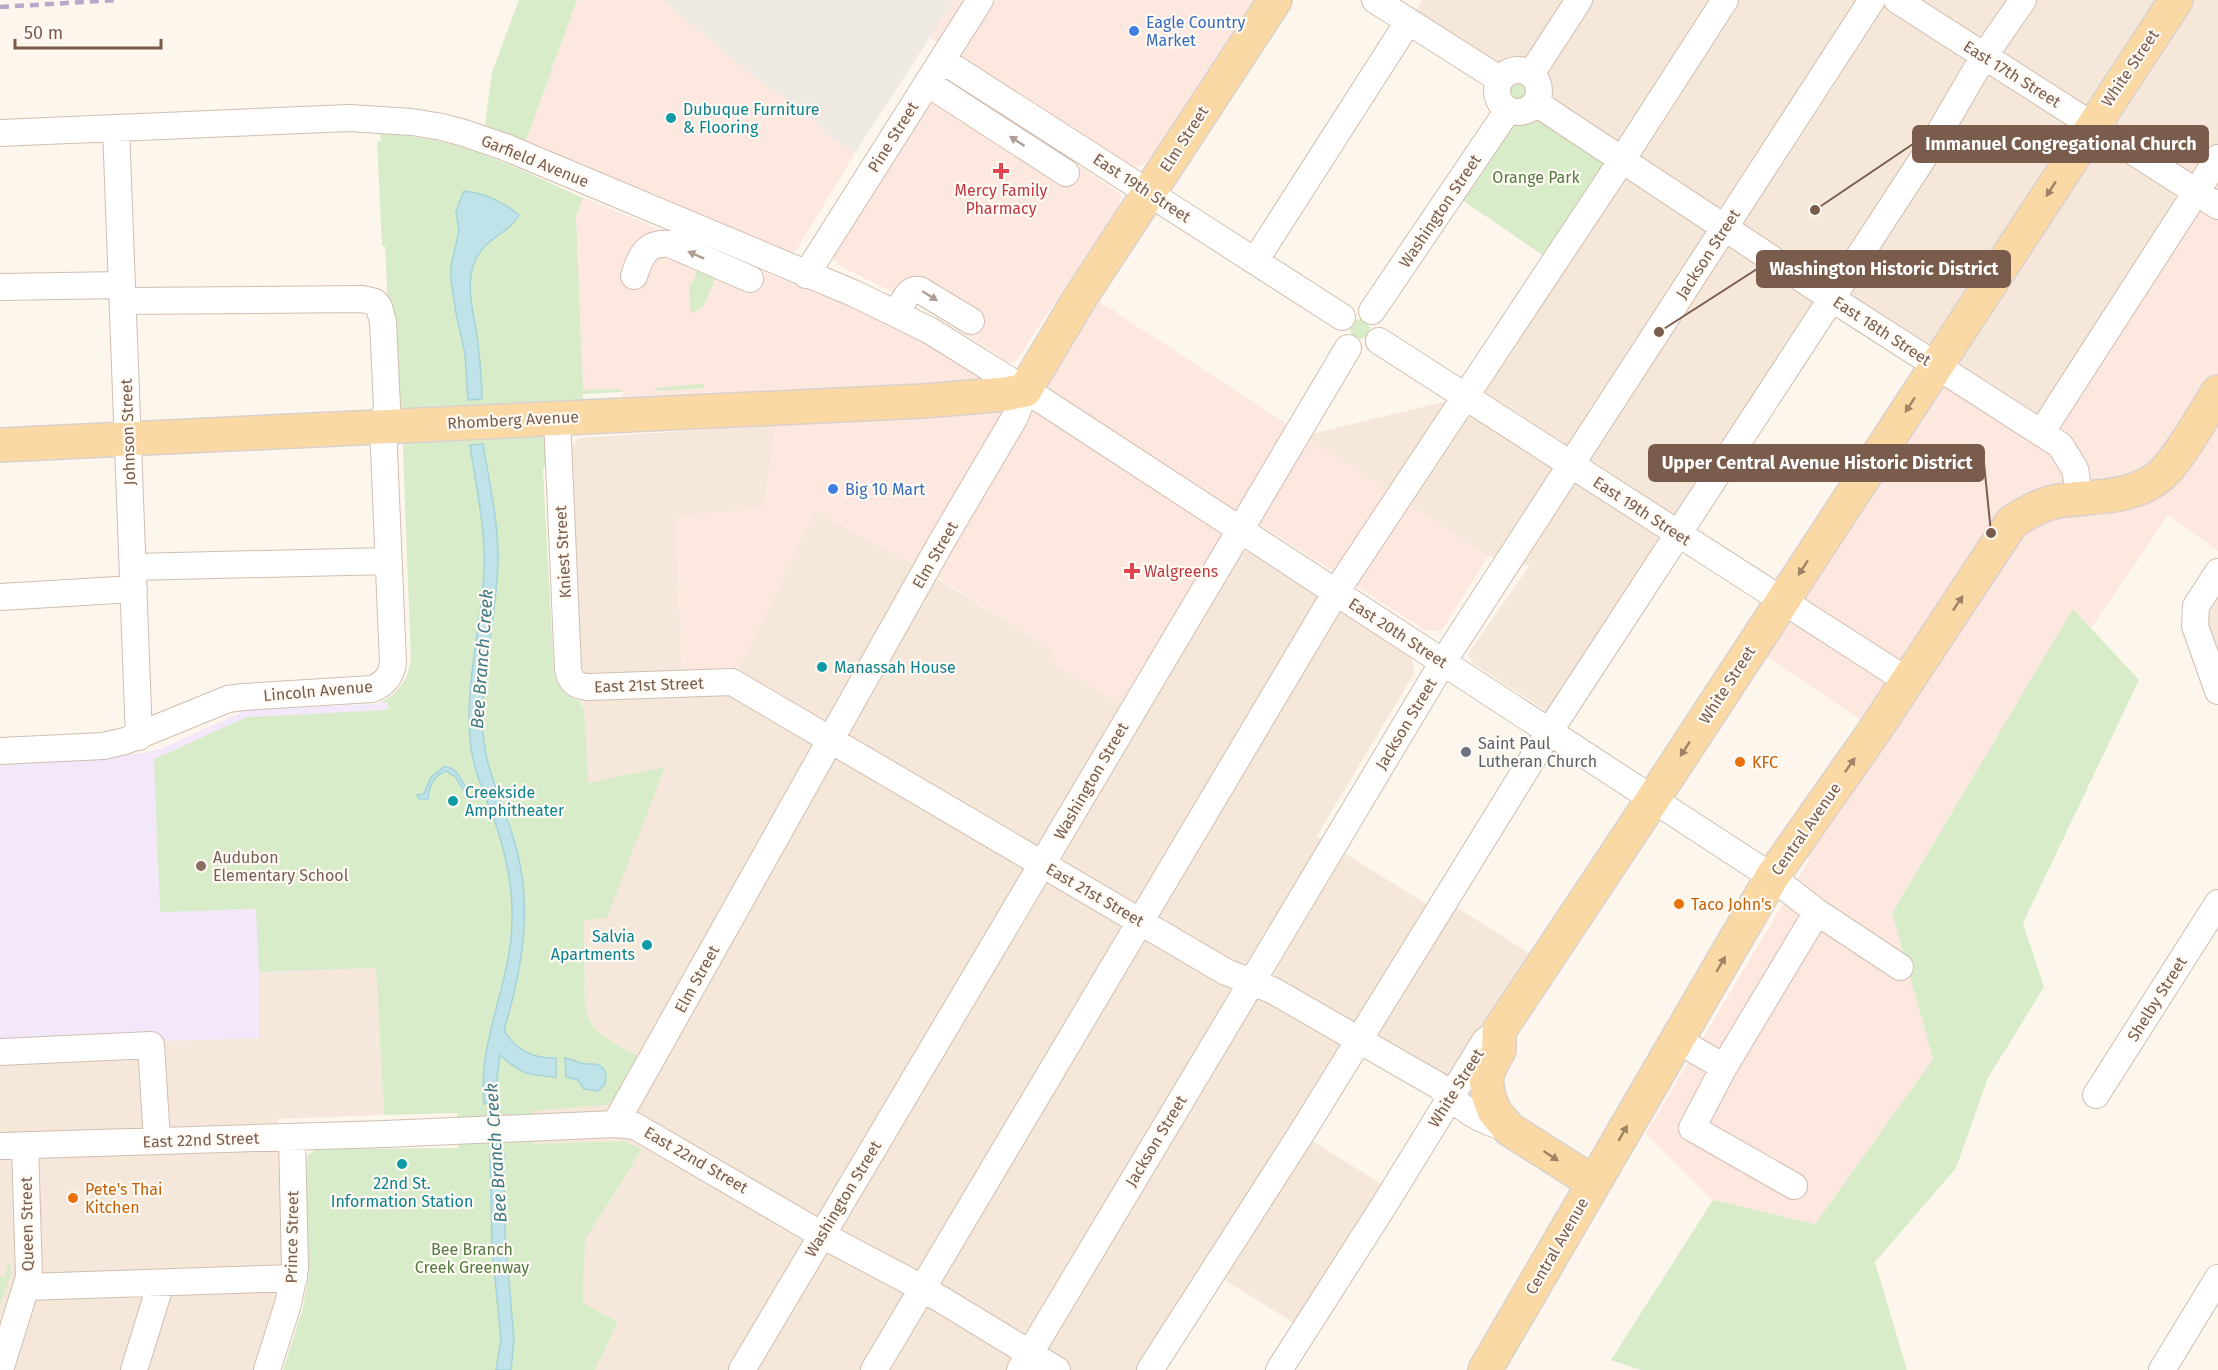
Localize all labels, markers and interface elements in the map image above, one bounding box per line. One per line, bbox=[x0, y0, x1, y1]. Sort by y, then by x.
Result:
scale bar bbox=[15, 12, 160, 50]
place label: Eagle Country Market bbox=[1146, 13, 1245, 50]
text: 50 m bbox=[24, 22, 63, 44]
marker: Eagle Country Market bbox=[1127, 24, 1141, 38]
street label: White Street bbox=[2097, 26, 2163, 110]
street label: East 17th Street bbox=[1960, 36, 2064, 112]
street label: Pine Street bbox=[864, 98, 922, 176]
place label: Dubuque Furniture & Flooring bbox=[683, 100, 819, 137]
street label: Elm Street bbox=[1156, 102, 1212, 175]
marker: Dubuque Furniture & Flooring bbox=[664, 111, 678, 125]
callout: Immanuel Congregational Church bbox=[1913, 126, 2208, 162]
street label: Garfield Avenue bbox=[478, 131, 592, 191]
text: Immanuel Congregational Church bbox=[1925, 133, 2197, 155]
one-way arrow bbox=[1009, 136, 1025, 147]
street label: East 19th Street bbox=[1090, 149, 1195, 227]
street label: Washington Street bbox=[1395, 151, 1485, 271]
marker: Mercy Family Pharmacy bbox=[994, 164, 1008, 178]
park label: Orange Park bbox=[1492, 168, 1580, 187]
place label: Mercy Family Pharmacy bbox=[955, 181, 1048, 218]
one-way arrow bbox=[2046, 181, 2057, 197]
street label: Jackson Street bbox=[1672, 205, 1744, 302]
one-way arrow bbox=[688, 251, 705, 260]
callout: Washington Historic District bbox=[1757, 251, 2010, 287]
text: Washington Historic District bbox=[1769, 258, 2000, 280]
one-way arrow bbox=[922, 290, 938, 301]
street label: East 18th Street bbox=[1829, 292, 1935, 370]
street label: Johnson Street bbox=[117, 378, 139, 486]
one-way arrow bbox=[1904, 397, 1916, 413]
street label: Rhomberg Avenue bbox=[447, 407, 579, 433]
callout: Upper Central Avenue Historic District bbox=[1649, 445, 1984, 481]
text: Upper Central Avenue Historic District bbox=[1662, 452, 1973, 474]
street label: East 19th Street bbox=[1590, 472, 1695, 550]
place label: Big 10 Mart bbox=[845, 480, 925, 499]
marker: Big 10 Mart bbox=[826, 482, 840, 496]
street label: Kniest Street bbox=[551, 505, 575, 599]
street label: Elm Street bbox=[908, 518, 962, 592]
one-way arrow bbox=[1797, 560, 1809, 576]
place label: Walgreens bbox=[1144, 562, 1218, 581]
marker: Walgreens bbox=[1125, 564, 1139, 578]
water label: Bee Branch Creek bbox=[466, 588, 498, 730]
street label: East 20th Street bbox=[1345, 594, 1451, 672]
one-way arrow bbox=[1952, 594, 1963, 611]
street label: White Street bbox=[1695, 642, 1759, 728]
place label: Manassah House bbox=[834, 658, 956, 677]
marker: Manassah House bbox=[815, 660, 829, 674]
street label: East 21st Street bbox=[594, 674, 704, 696]
street label: Jackson Street bbox=[1371, 675, 1441, 773]
street label: Lincoln Avenue bbox=[262, 677, 374, 705]
street label: Washington Street bbox=[1050, 719, 1132, 843]
place label: Saint Paul Lutheran Church bbox=[1478, 734, 1597, 771]
one-way arrow bbox=[1680, 741, 1691, 758]
marker: Saint Paul Lutheran Church bbox=[1459, 745, 1473, 759]
place label: KFC bbox=[1752, 753, 1778, 772]
marker: KFC bbox=[1733, 755, 1747, 769]
one-way arrow bbox=[1844, 757, 1855, 773]
street label: Central Avenue bbox=[1767, 779, 1845, 879]
place label: Creekside Amphitheater bbox=[465, 783, 565, 820]
marker: Creekside Amphitheater bbox=[446, 794, 460, 808]
place label: Audubon Elementary School bbox=[213, 848, 349, 885]
marker: Audubon Elementary School bbox=[194, 859, 208, 873]
street label: East 21st Street bbox=[1043, 859, 1147, 931]
place label: Taco John's bbox=[1691, 895, 1772, 914]
marker: Taco John's bbox=[1672, 897, 1686, 911]
place label: Salvia Apartments bbox=[551, 927, 635, 964]
marker: Salvia Apartments bbox=[640, 938, 654, 952]
street label: Elm Street bbox=[671, 942, 723, 1016]
street label: Shelby Street bbox=[2123, 953, 2191, 1045]
one-way arrow bbox=[1716, 956, 1727, 972]
street label: White Street bbox=[1424, 1045, 1488, 1131]
water label: Bee Branch Creek bbox=[480, 1082, 512, 1224]
street label: Jackson Street bbox=[1121, 1092, 1191, 1190]
street label: East 22nd Street bbox=[641, 1123, 752, 1198]
one-way arrow bbox=[1618, 1125, 1629, 1141]
street label: East 22nd Street bbox=[142, 1128, 260, 1152]
street label: Washington Street bbox=[801, 1137, 885, 1261]
one-way arrow bbox=[1543, 1150, 1559, 1162]
marker: 22nd St. Information Station bbox=[395, 1157, 409, 1171]
place label: 22nd St. Information Station bbox=[331, 1174, 473, 1211]
street label: Queen Street bbox=[17, 1176, 37, 1272]
place label: Pete's Thai Kitchen bbox=[85, 1180, 163, 1217]
street label: Prince Street bbox=[282, 1190, 302, 1284]
marker: Pete's Thai Kitchen bbox=[66, 1191, 80, 1205]
street label: Central Avenue bbox=[1522, 1194, 1592, 1298]
park label: Bee Branch Creek Greenway bbox=[415, 1240, 529, 1277]

